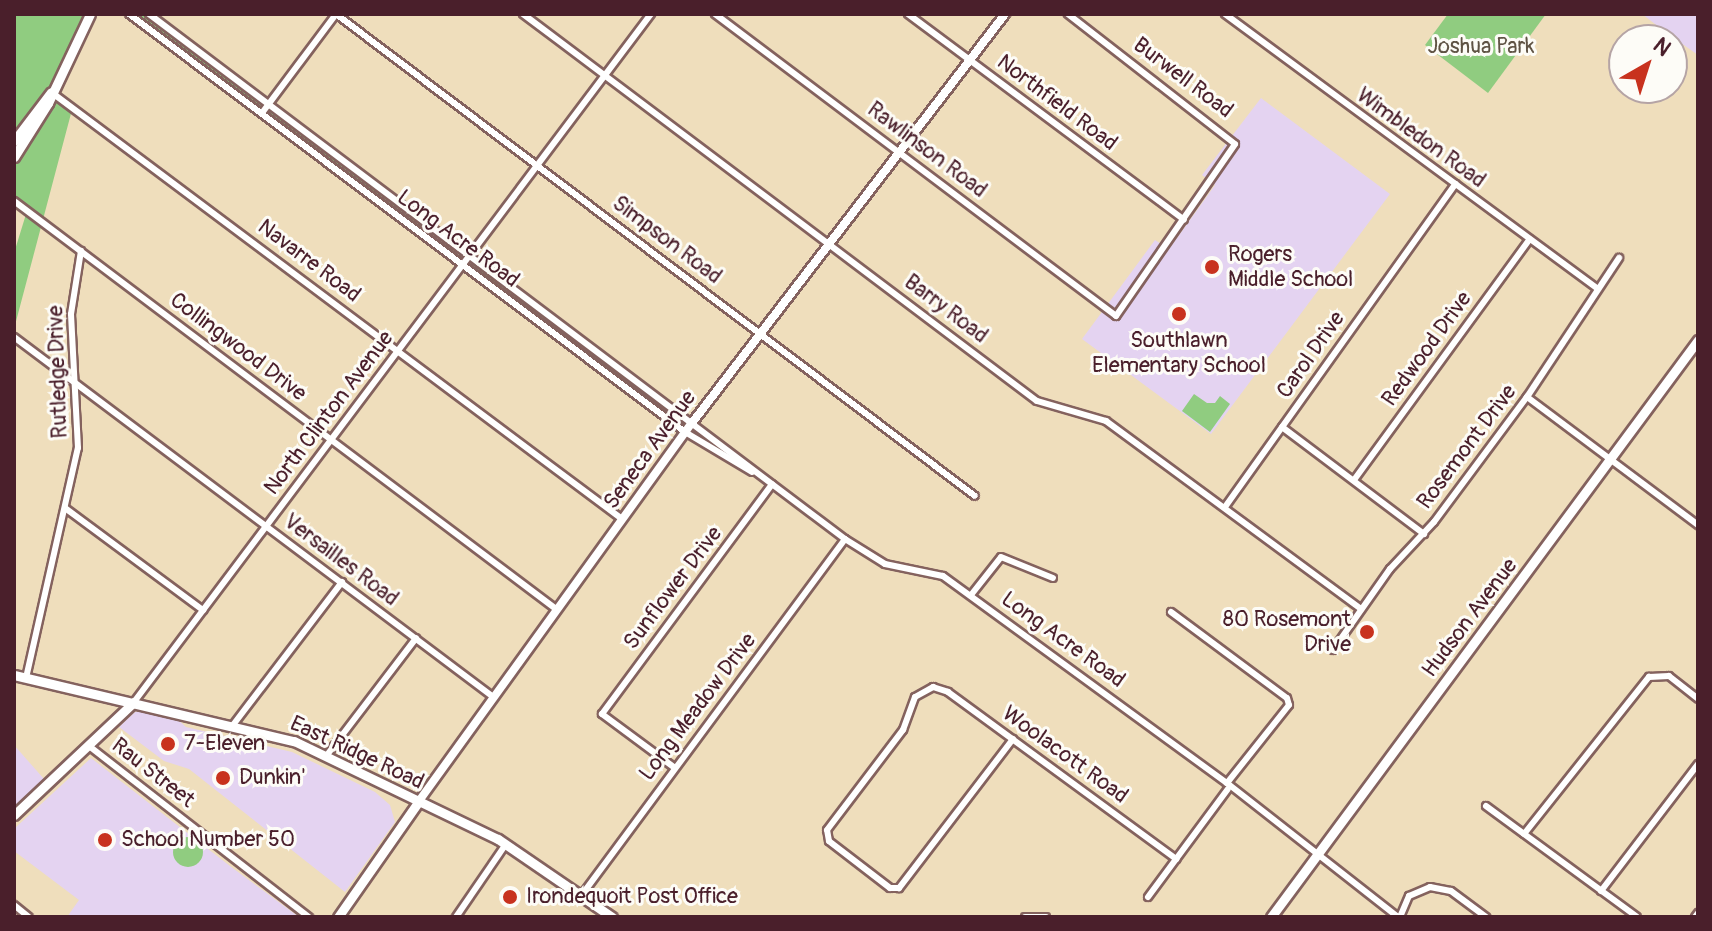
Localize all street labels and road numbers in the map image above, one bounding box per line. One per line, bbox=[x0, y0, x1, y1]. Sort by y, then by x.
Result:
street label: Burwell Road bbox=[1128, 32, 1238, 124]
street label: Northfield Road bbox=[992, 49, 1122, 157]
street label: Wimbledon Road bbox=[1351, 82, 1491, 194]
street label: Rawlinson Road bbox=[862, 96, 992, 204]
street label: Long Acre Road bbox=[392, 184, 524, 294]
street label: Simpson Road bbox=[607, 190, 727, 290]
street label: Navarre Road bbox=[252, 214, 366, 308]
street label: Barry Road bbox=[899, 269, 993, 349]
street label: Redwood Drive bbox=[1377, 286, 1477, 412]
street label: Collingwood Drive bbox=[165, 287, 311, 407]
street label: Rutledge Drive bbox=[42, 305, 74, 439]
street label: Carol Drive bbox=[1272, 306, 1350, 404]
street label: North Clinton Avenue bbox=[259, 326, 399, 500]
street label: Rosemont Drive bbox=[1412, 380, 1522, 514]
street label: Seneca Avenue bbox=[598, 385, 702, 515]
street label: Versailles Road bbox=[278, 508, 404, 612]
street label: Sunflower Drive bbox=[618, 521, 728, 655]
street label: Hudson Avenue bbox=[1417, 553, 1523, 683]
street label: Long Acre Road bbox=[996, 586, 1130, 694]
street label: Long Meadow Drive bbox=[634, 628, 762, 786]
street label: Woolacott Road bbox=[997, 701, 1133, 809]
street label: East Ridge Road bbox=[286, 710, 428, 796]
street label: Rau Street bbox=[106, 732, 200, 814]

